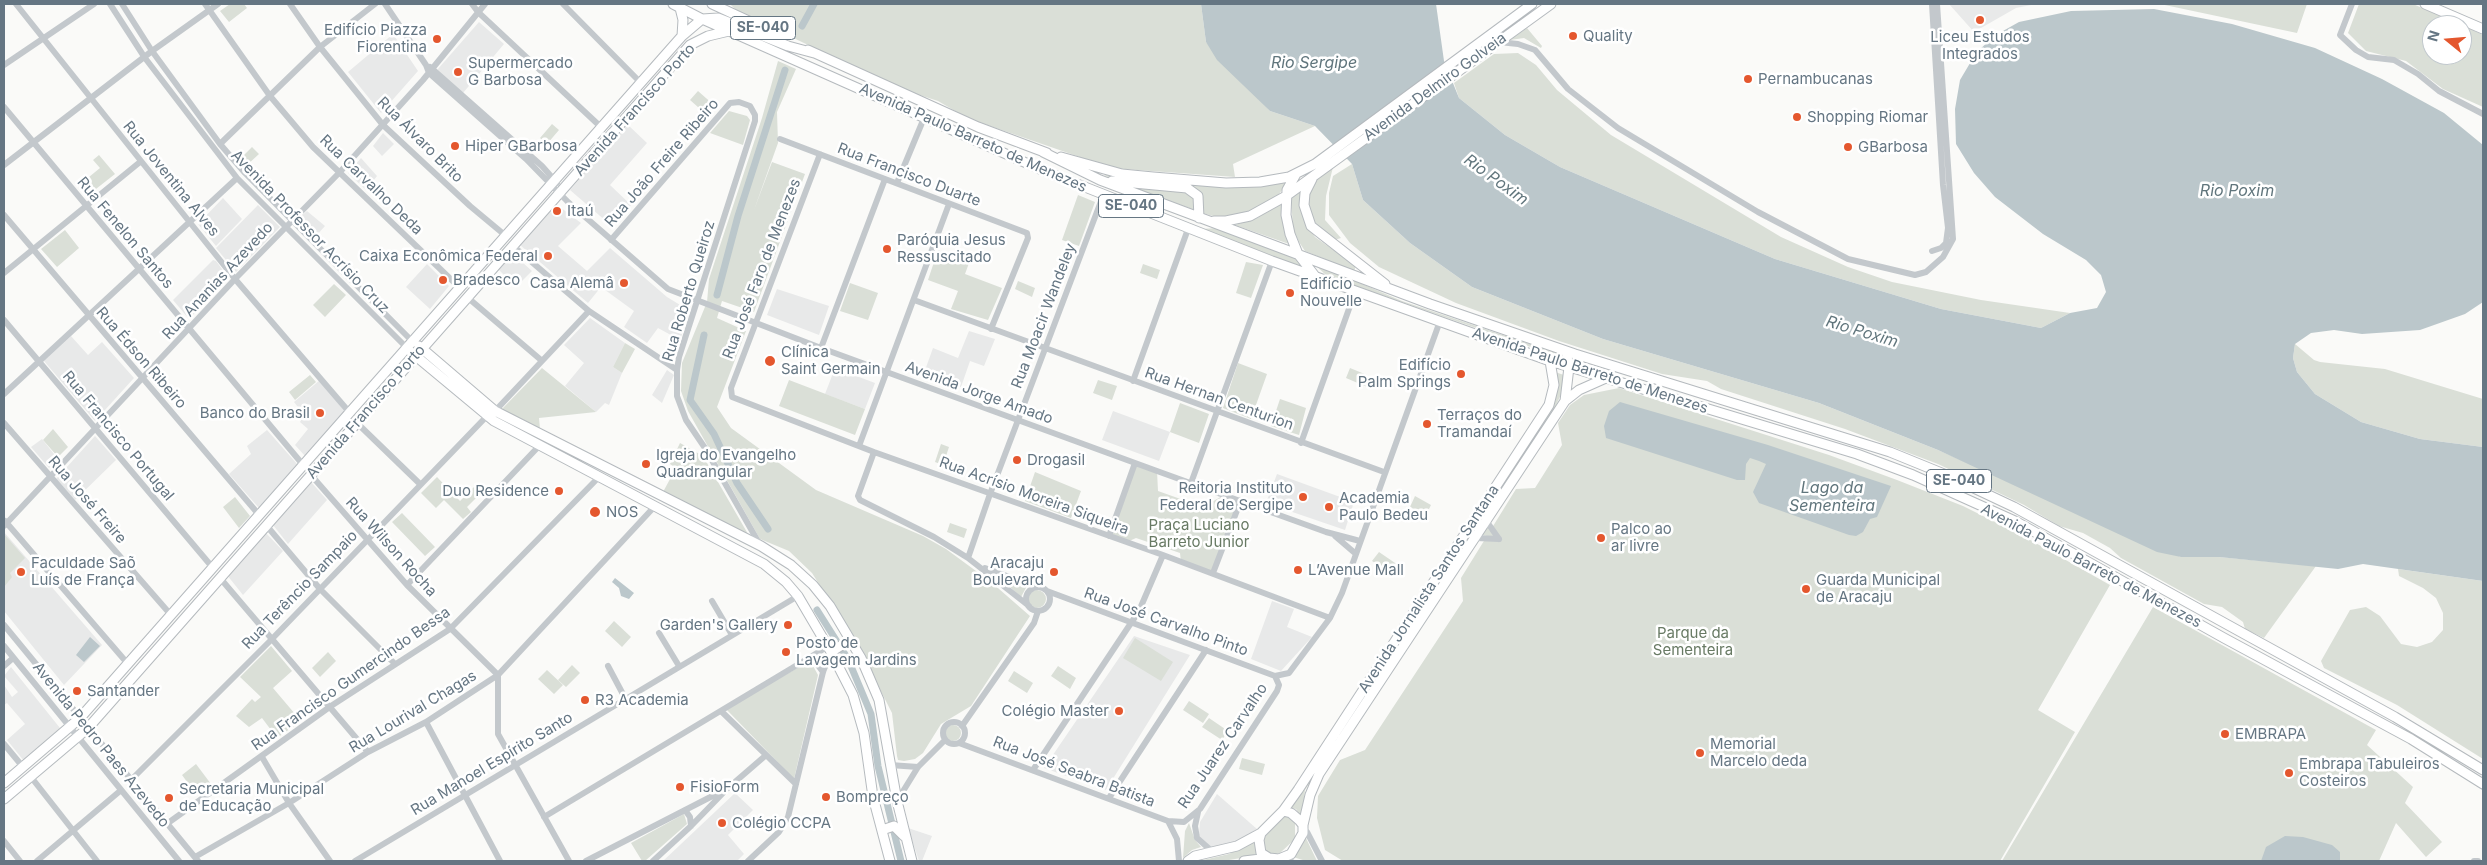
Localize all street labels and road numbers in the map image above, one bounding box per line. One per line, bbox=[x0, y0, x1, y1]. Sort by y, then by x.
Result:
road number: SE-040 bbox=[730, 16, 796, 40]
street label: Avenida Delmiro Golveia bbox=[1360, 29, 1510, 145]
street label: Avenida Francisco Porto bbox=[571, 40, 699, 180]
street label: Avenida Paulo Barreto de Menezes bbox=[856, 80, 1090, 196]
street label: Rua Álvaro Brito bbox=[373, 93, 467, 187]
street label: Rua João Freire Ribeiro bbox=[601, 95, 723, 231]
street label: Rua Joventina Alves bbox=[119, 118, 223, 240]
street label: Rua Carvalho Deda bbox=[316, 131, 426, 239]
street label: Rua Francisco Duarte bbox=[835, 139, 983, 211]
street label: Avenida Professor Acrísio Cruz bbox=[227, 147, 393, 317]
street label: Rua Fenelon Santos bbox=[73, 174, 177, 292]
street label: Rua José Faro de Menezes bbox=[719, 176, 805, 362]
road number: SE-040 bbox=[1098, 195, 1164, 218]
street label: Rua Roberto Queiroz bbox=[659, 218, 719, 364]
street label: Rua Ananias Azevedo bbox=[159, 219, 277, 343]
street label: Rua Moacir Wandeley bbox=[1008, 241, 1080, 391]
street label: Rua Édson Ribeiro bbox=[92, 304, 190, 412]
street label: Avenida Paulo Barreto de Menezes bbox=[1470, 324, 1710, 418]
street label: Avenida Francisco Porto bbox=[303, 341, 429, 483]
street label: Avenida Jorge Amado bbox=[903, 358, 1055, 428]
street label: Rua Hernan Centurion bbox=[1142, 364, 1296, 434]
street label: Rua Francisco Portugal bbox=[58, 367, 178, 505]
street label: Rua José Freire bbox=[44, 453, 130, 547]
street label: Rua Acrísio Moreira Siqueira bbox=[937, 453, 1131, 539]
road number: SE-040 bbox=[1926, 470, 1992, 492]
street label: Avenida Jornalista Santos Santana bbox=[1355, 482, 1503, 696]
street label: Rua Wilson Rocha bbox=[342, 494, 440, 600]
street label: Avenida Paulo Barreto de Menezes bbox=[1978, 500, 2204, 632]
street label: Rua Terêncio Sampaio bbox=[239, 527, 361, 653]
street label: Rua José Carvalho Pinto bbox=[1082, 584, 1250, 660]
street label: Rua Francisco Gumercindo Bessa bbox=[248, 603, 454, 755]
street label: Avenida Pedro Paes Azevedo bbox=[29, 659, 173, 831]
street label: Rua Lourival Chagas bbox=[346, 667, 480, 757]
street label: Rua Juarez Carvalho bbox=[1174, 680, 1272, 812]
street label: Rua Manoel Espírito Santo bbox=[408, 709, 576, 819]
street label: Rua José Seabra Batista bbox=[990, 733, 1158, 811]

